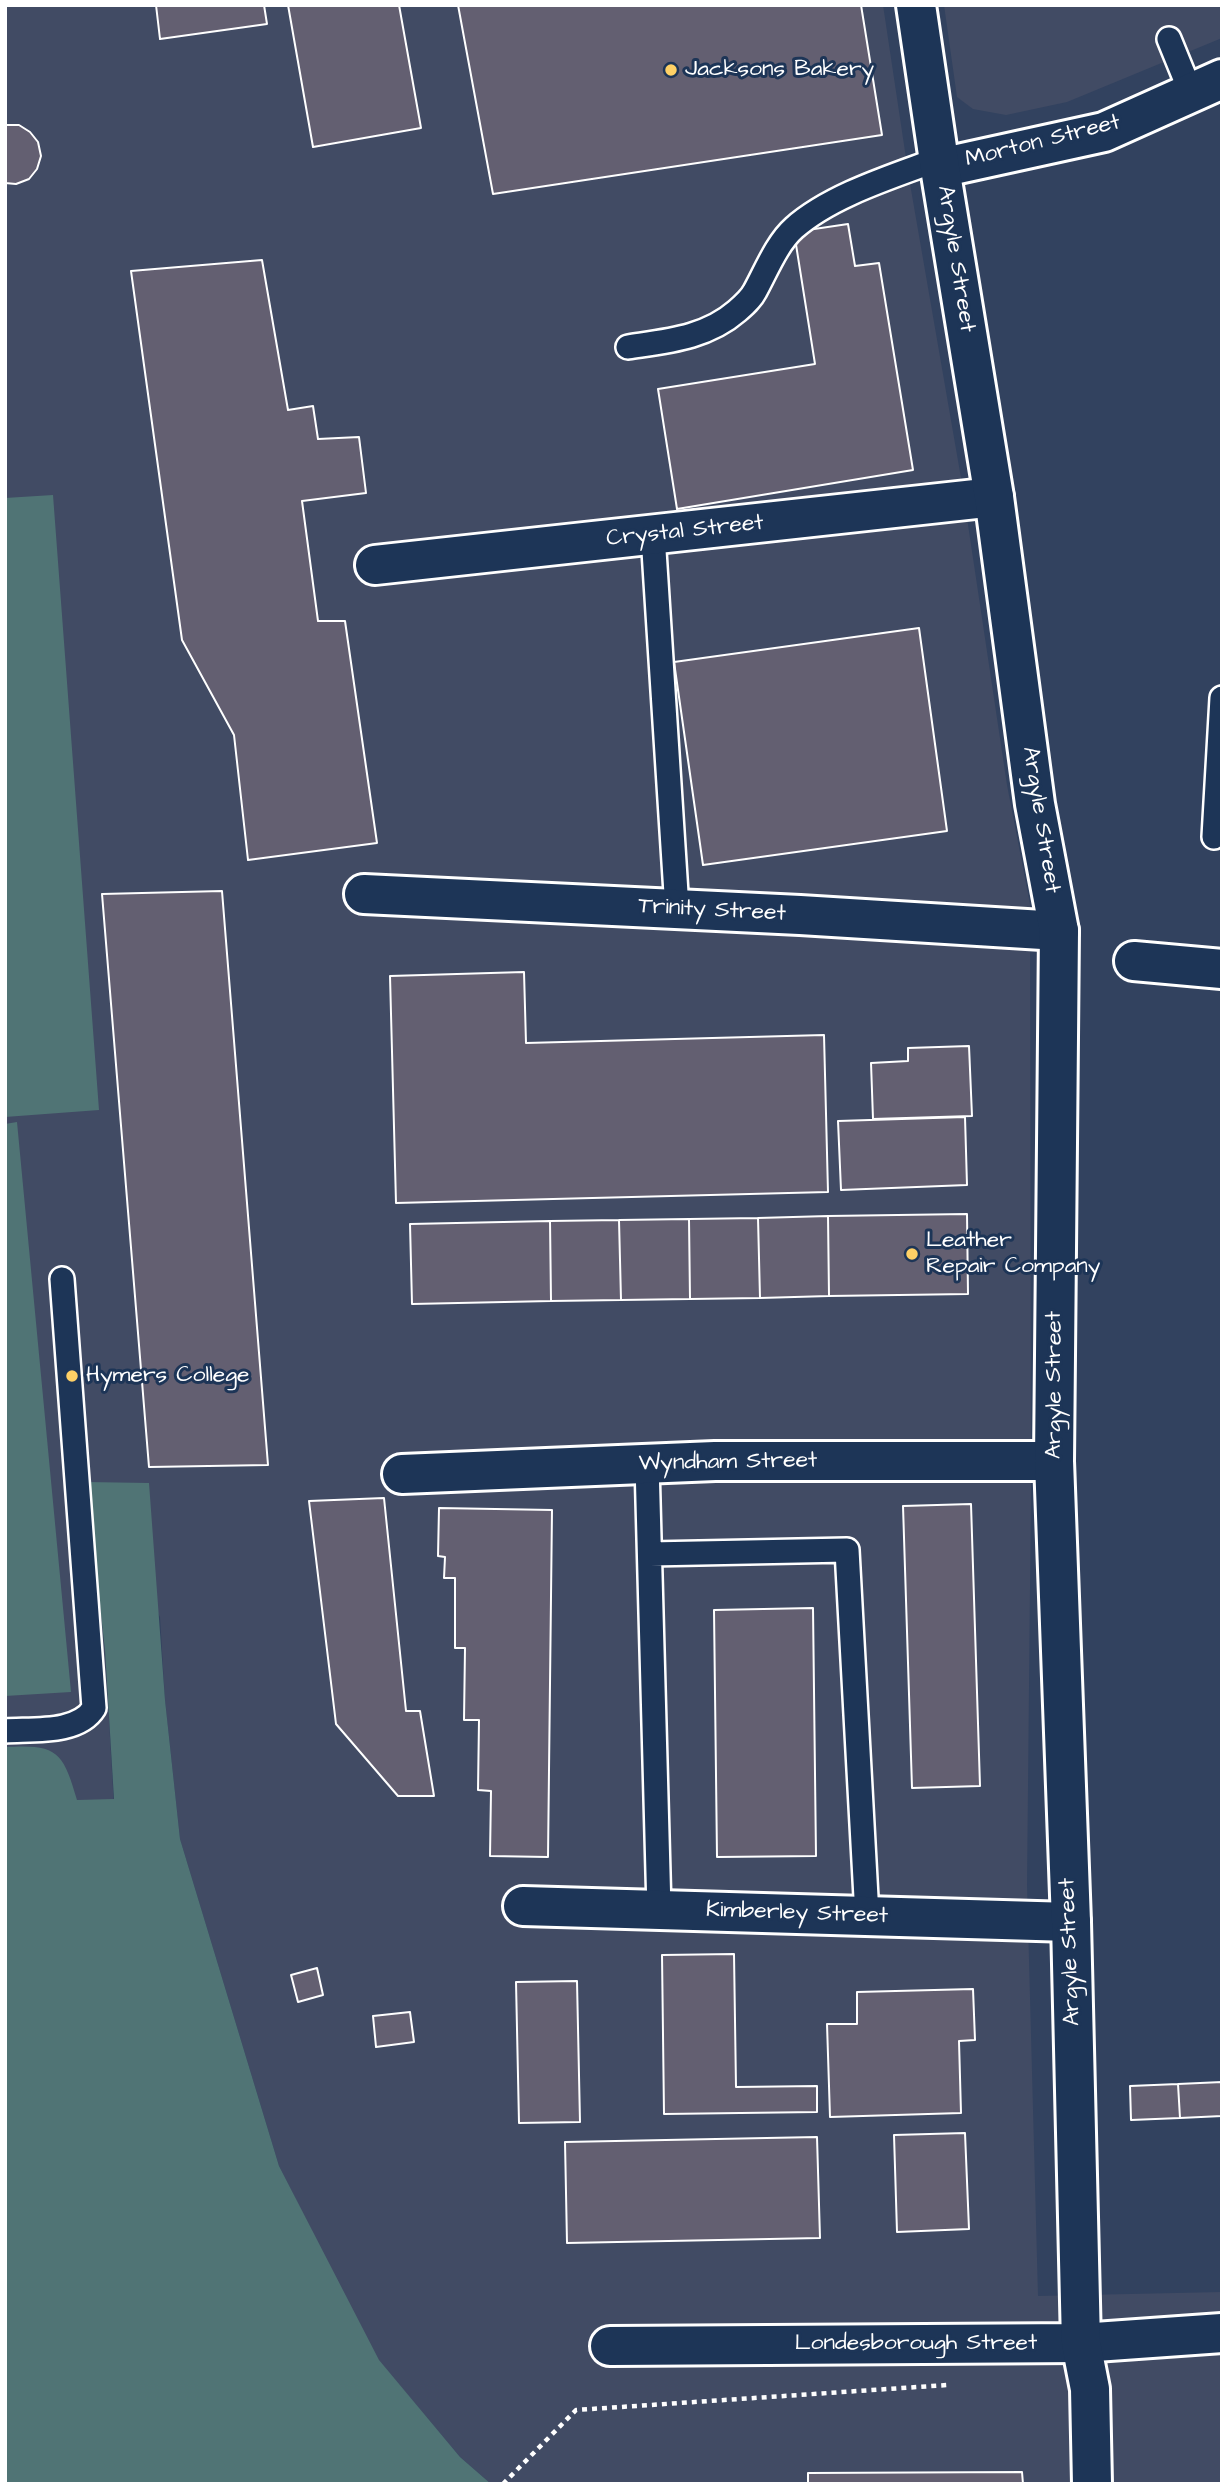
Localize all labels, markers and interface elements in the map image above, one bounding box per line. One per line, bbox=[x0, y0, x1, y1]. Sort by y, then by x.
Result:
place label: Jacksons Bakery bbox=[685, 56, 874, 84]
marker: Jacksons Bakery bbox=[663, 62, 679, 78]
street label: Morton Street bbox=[963, 109, 1123, 175]
street label: Argyle Street bbox=[930, 184, 980, 334]
street label: Crystal Street bbox=[605, 510, 765, 554]
street label: Argyle Street bbox=[1015, 745, 1065, 895]
street label: Trinity Street bbox=[638, 893, 786, 929]
place label: Leather Repair Company bbox=[926, 1227, 1100, 1281]
marker: Leather Repair Company bbox=[904, 1246, 920, 1262]
street label: Argyle Street bbox=[1041, 1311, 1069, 1459]
place label: Hymers College bbox=[86, 1362, 250, 1390]
marker: Hymers College bbox=[64, 1368, 80, 1384]
street label: Wyndham Street bbox=[638, 1448, 818, 1478]
street label: Argyle Street bbox=[1055, 1877, 1087, 2027]
street label: Kimberley Street bbox=[705, 1897, 889, 1931]
street label: Londesborough Street bbox=[795, 2330, 1037, 2358]

